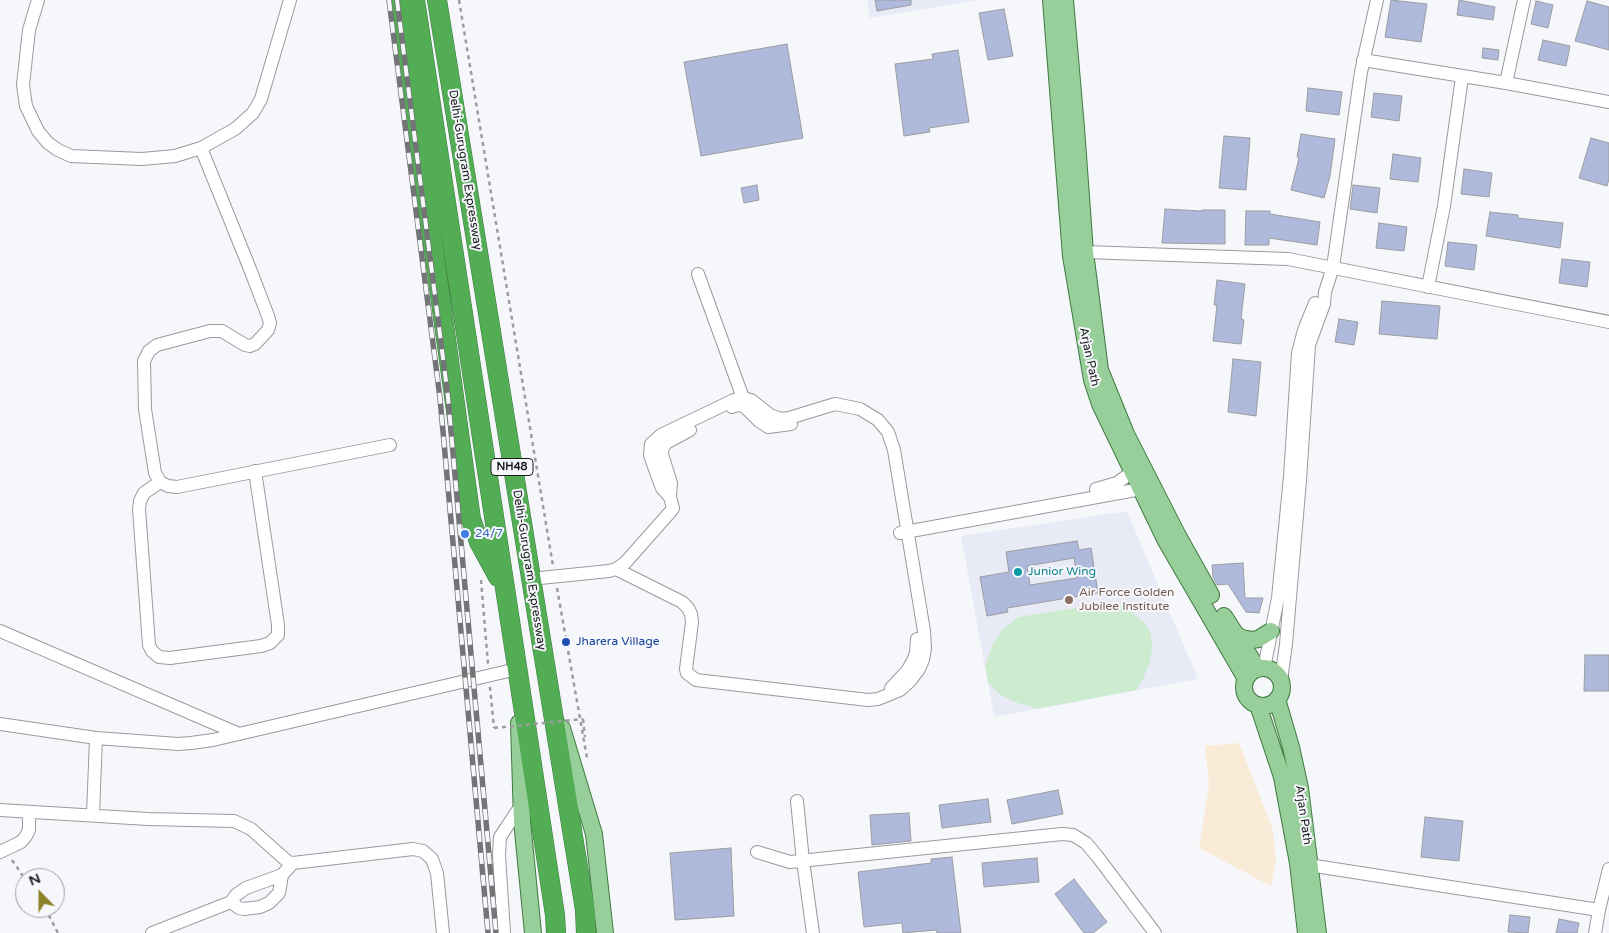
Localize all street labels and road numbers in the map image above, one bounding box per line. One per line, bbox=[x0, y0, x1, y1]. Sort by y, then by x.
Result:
street label: Delhi-Gurugram Expressway bbox=[445, 89, 485, 251]
street label: Arjan Path bbox=[1076, 326, 1102, 388]
road number: NH48 bbox=[491, 458, 533, 476]
street label: Delhi-Gurugram Expressway bbox=[509, 489, 549, 651]
street label: Arjan Path bbox=[1292, 784, 1314, 846]

